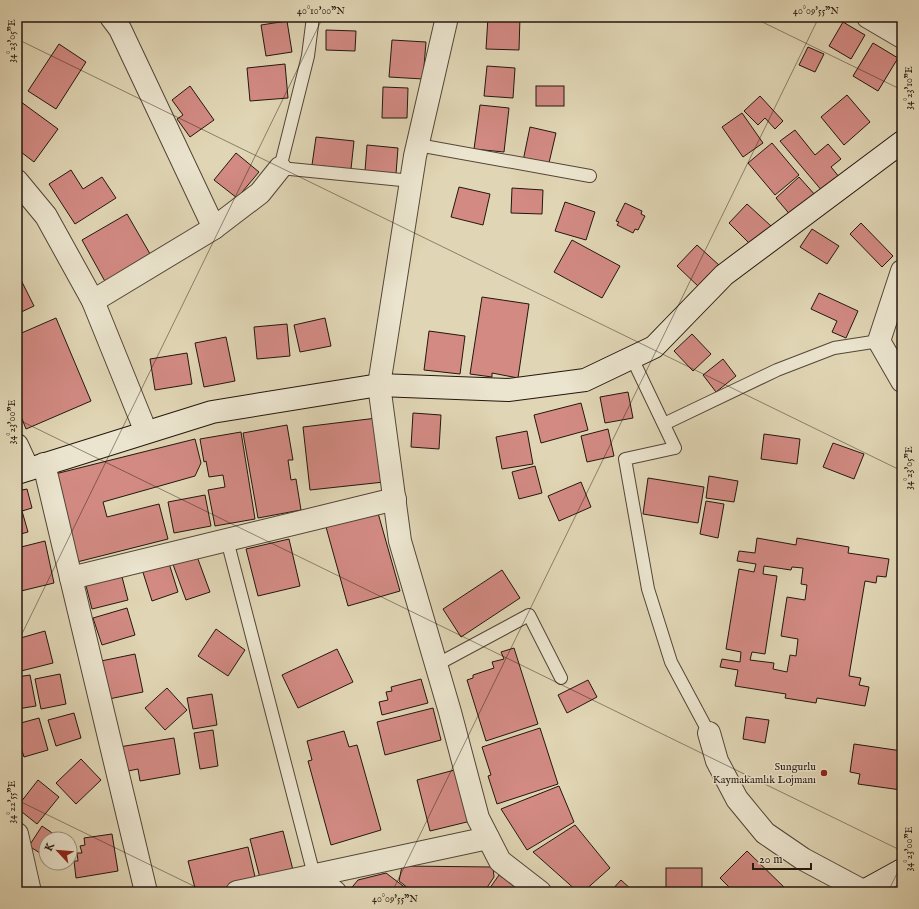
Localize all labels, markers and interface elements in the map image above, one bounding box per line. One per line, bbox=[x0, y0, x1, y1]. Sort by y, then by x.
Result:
text: 40°10'00"N bbox=[297, 5, 345, 18]
text: 40°09'55"N bbox=[793, 5, 839, 18]
text: 34°23'05"E bbox=[6, 19, 19, 63]
text: 34°23'10"E bbox=[903, 66, 916, 110]
text: 34°23'00"E bbox=[6, 400, 19, 444]
text: 34°23'05"E bbox=[903, 446, 916, 490]
place label: Sungurlu Kaymakamlık Lojmanı bbox=[713, 760, 816, 787]
marker: Sungurlu Kaymakamlık Lojmanı bbox=[819, 768, 829, 778]
text: 34°22'55"E bbox=[6, 780, 19, 824]
text: 34°23'00"E bbox=[903, 827, 916, 871]
north arrow bbox=[38, 831, 78, 871]
text: K bbox=[42, 839, 58, 854]
scale bar bbox=[753, 845, 811, 871]
text: 20 m bbox=[759, 852, 782, 867]
text: 40°09'55"N bbox=[372, 893, 418, 906]

